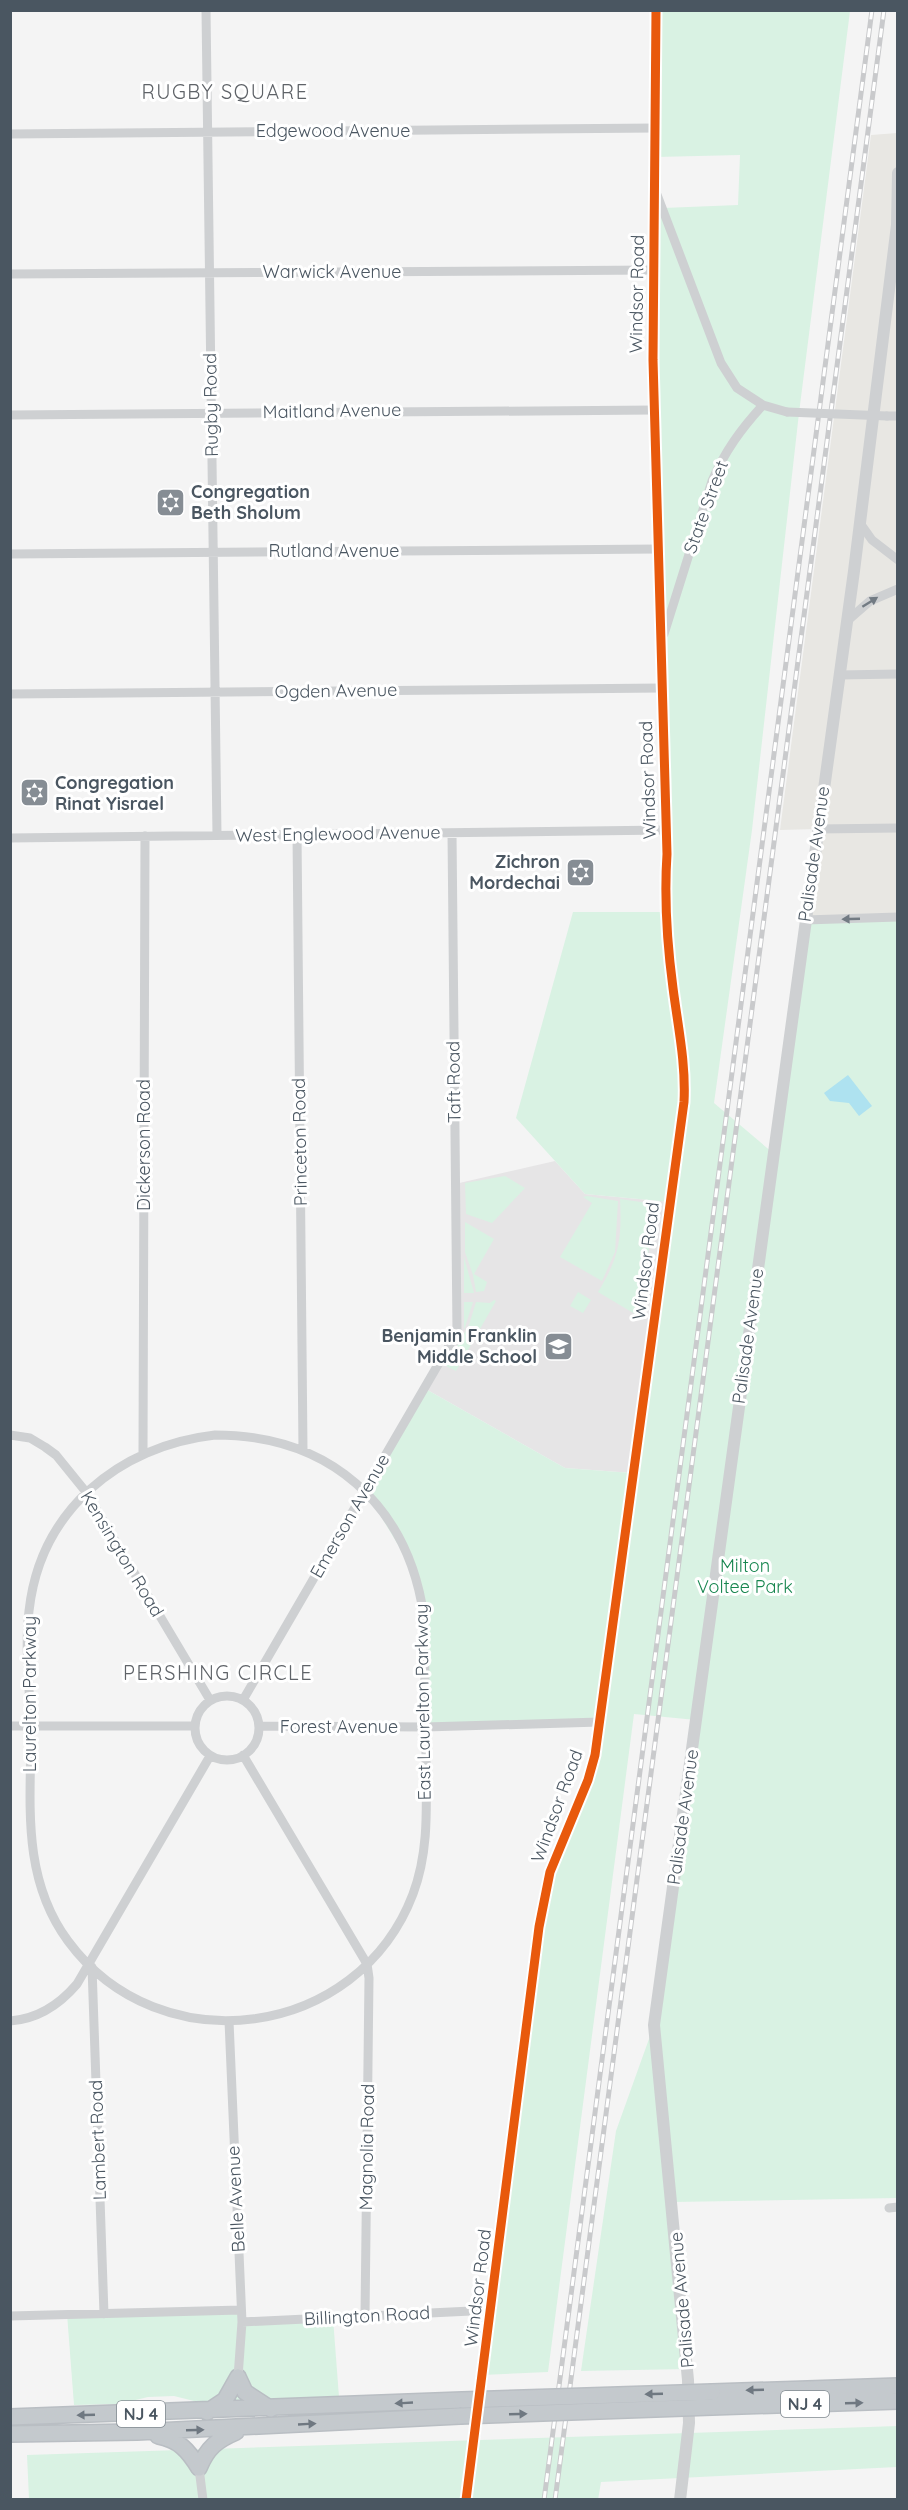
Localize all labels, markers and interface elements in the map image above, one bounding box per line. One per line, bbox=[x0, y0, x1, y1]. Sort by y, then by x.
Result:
district label: RUGBY SQUARE bbox=[141, 79, 309, 104]
street label: Edgewood Avenue bbox=[256, 119, 410, 142]
street label: Windsor Road bbox=[624, 235, 649, 353]
street label: Warwick Avenue bbox=[263, 260, 401, 283]
street label: Rugby Road bbox=[198, 353, 223, 457]
street label: Maitland Avenue bbox=[263, 398, 401, 423]
street label: State Street bbox=[678, 457, 733, 557]
place label: Congregation Beth Sholum bbox=[191, 480, 310, 524]
synagogue icon: Congregation Beth Sholum bbox=[154, 486, 186, 518]
street label: Rutland Avenue bbox=[268, 539, 400, 562]
one-way arrow bbox=[862, 596, 878, 607]
street label: Ogden Avenue bbox=[274, 678, 397, 703]
street label: Windsor Road bbox=[634, 720, 661, 840]
place label: Congregation Rinat Yisrael bbox=[55, 771, 174, 815]
synagogue icon: Congregation Rinat Yisrael bbox=[18, 777, 50, 809]
street label: Palisade Avenue bbox=[793, 785, 834, 923]
street label: West Englewood Avenue bbox=[235, 820, 441, 847]
place label: Zichron Mordechai bbox=[469, 850, 560, 894]
synagogue icon: Zichron Mordechai bbox=[565, 856, 597, 888]
one-way arrow bbox=[842, 914, 861, 923]
street label: Taft Road bbox=[441, 1041, 466, 1123]
street label: Princeton Road bbox=[287, 1078, 312, 1206]
street label: Dickerson Road bbox=[132, 1079, 155, 1211]
street label: Windsor Road bbox=[627, 1201, 664, 1321]
street label: Palisade Avenue bbox=[727, 1267, 768, 1405]
place label: Benjamin Franklin Middle School bbox=[381, 1324, 537, 1368]
school or university icon: Benjamin Franklin Middle School bbox=[542, 1330, 574, 1362]
street label: Emerson Avenue bbox=[305, 1449, 395, 1582]
street label: Kensington Road bbox=[76, 1486, 169, 1621]
park label: Milton Voltee Park bbox=[697, 1554, 793, 1598]
street label: East Laurelton Parkway bbox=[409, 1603, 436, 1801]
street label: Laurelton Parkway bbox=[18, 1616, 41, 1772]
district label: PERSHING CIRCLE bbox=[123, 1660, 313, 1685]
street label: Forest Avenue bbox=[280, 1715, 398, 1738]
street label: Windsor Road bbox=[525, 1746, 588, 1865]
street label: Palisade Avenue bbox=[662, 1748, 703, 1886]
street label: Lambert Road bbox=[84, 2079, 111, 2201]
street label: Magnolia Road bbox=[354, 2083, 379, 2211]
street label: Belle Avenue bbox=[221, 2145, 250, 2253]
street label: Windsor Road bbox=[459, 2228, 496, 2348]
street label: Palisade Avenue bbox=[664, 2231, 699, 2369]
street label: Billington Road bbox=[303, 2301, 431, 2330]
one-way arrow bbox=[746, 2386, 765, 2395]
one-way arrow bbox=[644, 2389, 663, 2398]
road number: NJ 4 bbox=[781, 2391, 829, 2417]
one-way arrow bbox=[394, 2398, 413, 2408]
one-way arrow bbox=[845, 2398, 864, 2407]
road number: NJ 4 bbox=[117, 2401, 165, 2427]
one-way arrow bbox=[509, 2409, 528, 2418]
one-way arrow bbox=[77, 2411, 96, 2420]
one-way arrow bbox=[298, 2420, 317, 2429]
one-way arrow bbox=[185, 2425, 204, 2434]

